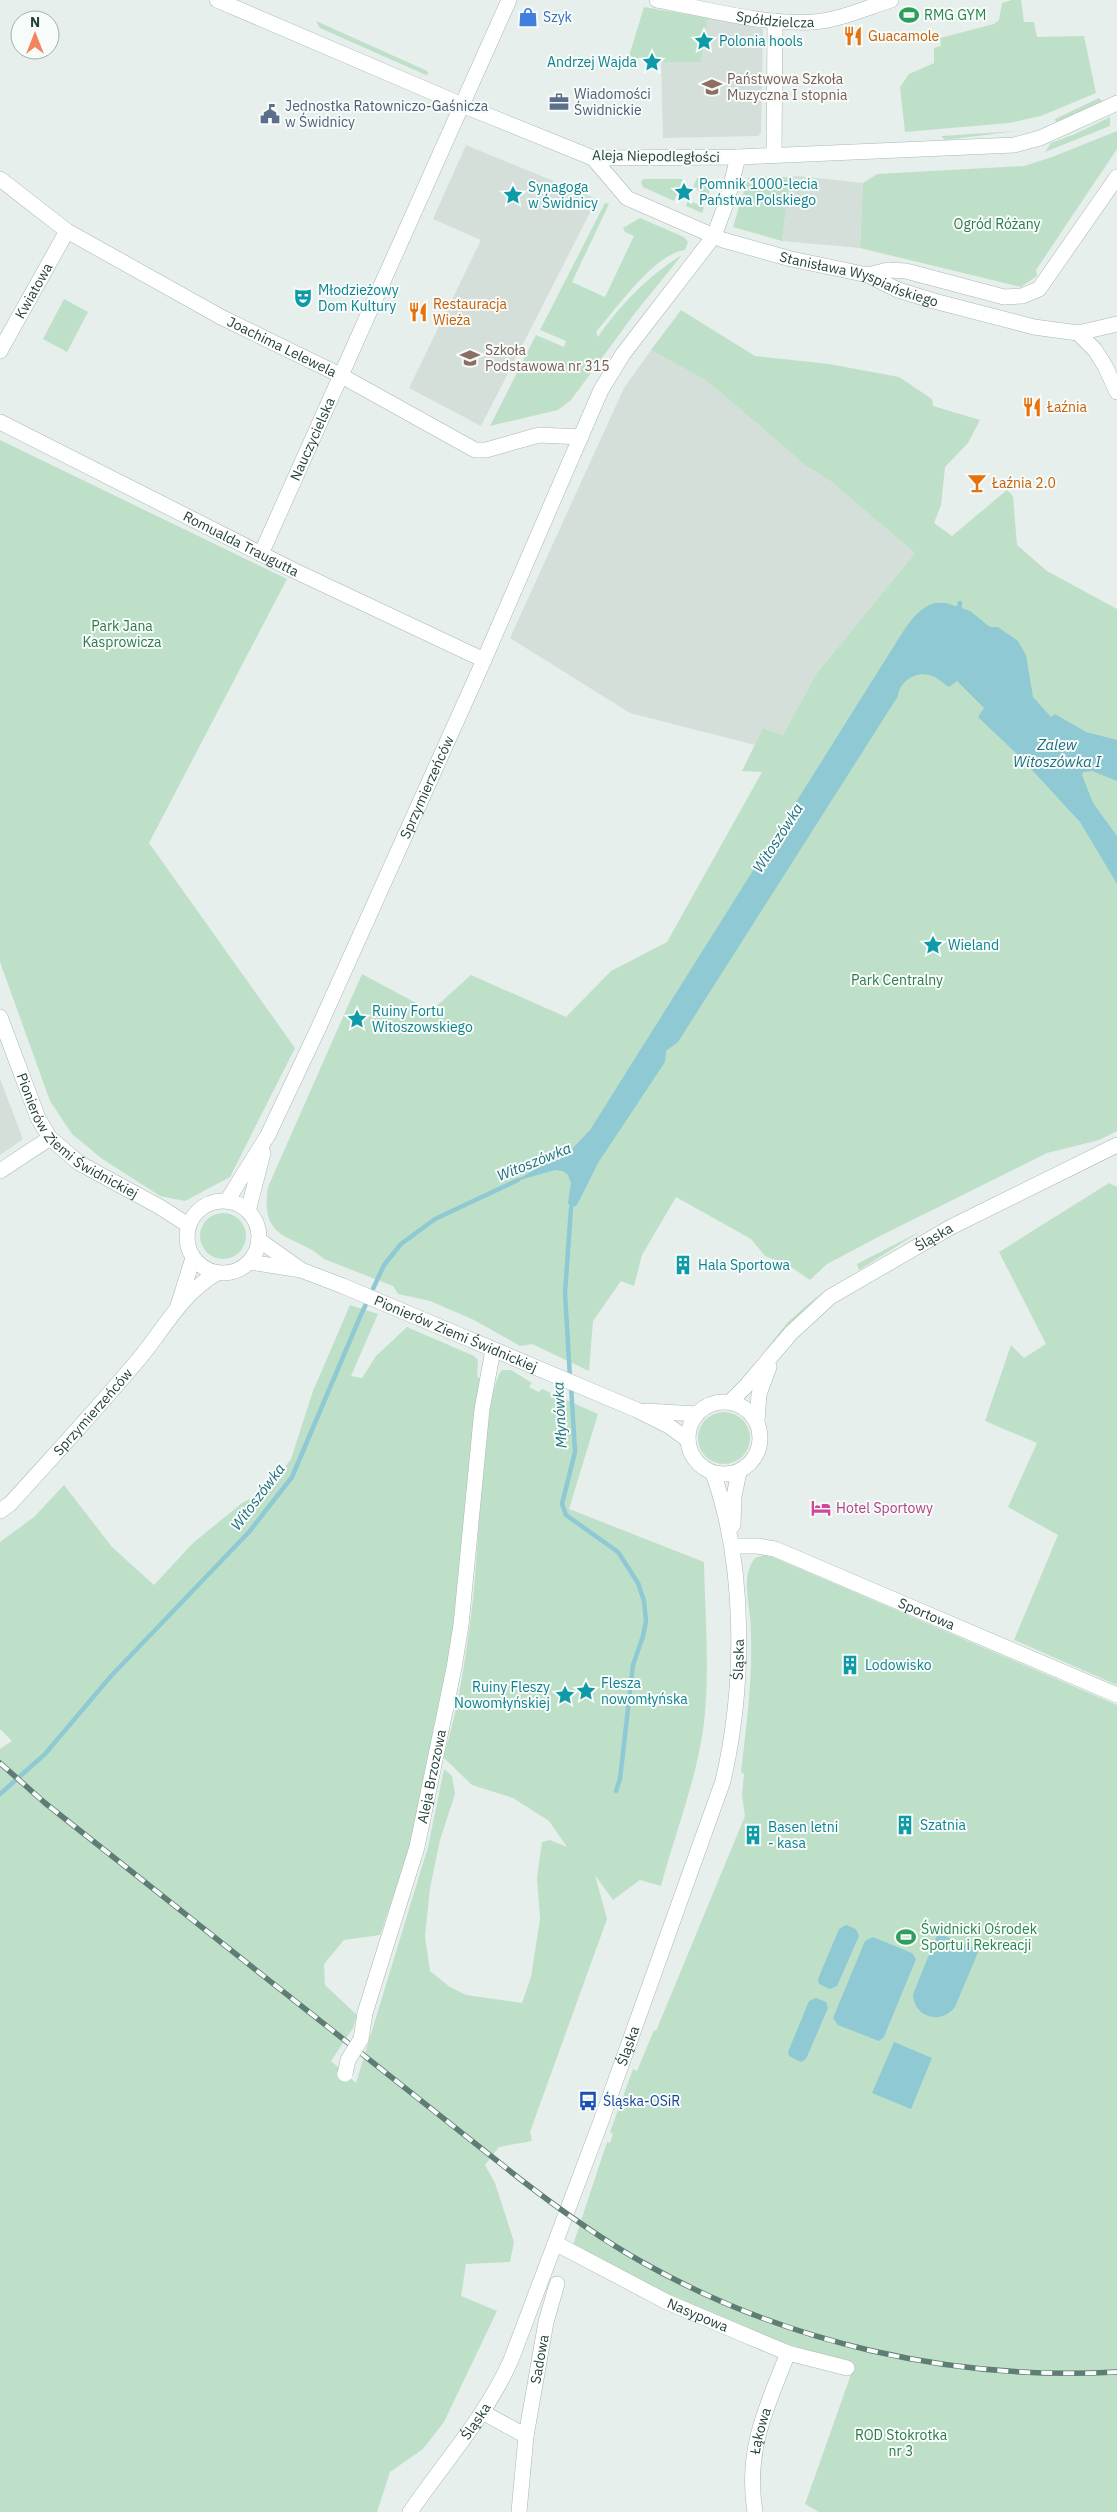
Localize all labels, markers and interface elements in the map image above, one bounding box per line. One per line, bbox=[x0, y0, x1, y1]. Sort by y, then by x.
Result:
sports icon: RMG GYM bbox=[898, 4, 920, 26]
shop icon: Szyk bbox=[517, 6, 539, 28]
place label: RMG GYM bbox=[924, 6, 986, 24]
street label: Spółdzielcza bbox=[735, 7, 815, 31]
place label: Szyk bbox=[543, 8, 573, 26]
north arrow bbox=[10, 10, 60, 60]
text: N bbox=[30, 13, 40, 31]
restaurant icon: Guacamole bbox=[842, 25, 864, 47]
place label: Guacamole bbox=[868, 27, 940, 45]
place icon: Polonia hools bbox=[693, 30, 715, 52]
place label: Polonia hools bbox=[719, 32, 803, 50]
place icon: Andrzej Wajda bbox=[641, 51, 663, 73]
place label: Andrzej Wajda bbox=[547, 53, 638, 71]
place label: Państwowa Szkoła Muzyczna I stopnia bbox=[727, 70, 848, 104]
school or university icon: Państwowa Szkoła Muzyczna I stopnia bbox=[701, 76, 723, 98]
place label: Wiadomości Świdnickie bbox=[574, 85, 651, 119]
office icon: Wiadomości Świdnickie bbox=[548, 91, 570, 113]
place label: Jednostka Ratowniczo-Gaśnicza w Świdnicy bbox=[285, 97, 489, 131]
public building icon: Jednostka Ratowniczo-Gaśnicza w Świdnicy bbox=[259, 103, 281, 125]
street label: Aleja Niepodległości bbox=[592, 146, 720, 166]
place label: Pomnik 1000-lecia Państwa Polskiego bbox=[699, 175, 819, 209]
place label: Synagoga w Świdnicy bbox=[528, 178, 598, 212]
place icon: Pomnik 1000-lecia Państwa Polskiego bbox=[673, 181, 695, 203]
place icon: Synagoga w Świdnicy bbox=[502, 184, 524, 206]
park label: Ogród Różany bbox=[954, 215, 1040, 233]
street label: Stanisława Wyspiańskiego bbox=[777, 247, 940, 311]
street label: Kwiatowa bbox=[11, 259, 57, 322]
place label: Młodzieżowy Dom Kultury bbox=[318, 281, 399, 315]
theatre icon: Młodzieżowy Dom Kultury bbox=[292, 287, 314, 309]
place label: Restauracja Wieża bbox=[433, 295, 508, 329]
restaurant icon: Restauracja Wieża bbox=[407, 301, 429, 323]
street label: Joachima Lelewela bbox=[224, 312, 340, 381]
place label: Szkoła Podstawowa nr 315 bbox=[485, 341, 610, 375]
school or university icon: Szkoła Podstawowa nr 315 bbox=[459, 347, 481, 369]
street label: Nauczycielska bbox=[286, 394, 339, 484]
restaurant icon: Łaźnia bbox=[1021, 396, 1043, 418]
place label: Łaźnia bbox=[1046, 398, 1088, 416]
bar icon: Łaźnia 2.0 bbox=[966, 472, 988, 494]
place label: Łaźnia 2.0 bbox=[991, 474, 1056, 492]
street label: Romualda Traugutta bbox=[180, 507, 302, 581]
park label: Park Jana Kasprowicza bbox=[82, 617, 162, 651]
street label: Sprzymierzeńców bbox=[396, 733, 458, 842]
water label: Zalew Witoszówka I bbox=[1013, 735, 1102, 771]
water label: Witoszówka bbox=[748, 799, 807, 876]
place icon: Wieland bbox=[922, 934, 944, 956]
place label: Wieland bbox=[948, 936, 999, 954]
park label: Park Centralny bbox=[851, 971, 943, 989]
place label: Ruiny Fortu Witoszowskiego bbox=[372, 1002, 473, 1036]
place icon: Ruiny Fortu Witoszowskiego bbox=[346, 1008, 368, 1030]
street label: Pionierów Ziemi Świdnickiej bbox=[13, 1070, 141, 1202]
water label: Witoszówka bbox=[494, 1138, 574, 1185]
street label: Śląska bbox=[911, 1219, 956, 1255]
building icon: Hala Sportowa bbox=[672, 1254, 694, 1276]
place label: Hala Sportowa bbox=[698, 1256, 791, 1274]
street label: Pionierów Ziemi Świdnickiej bbox=[372, 1291, 540, 1376]
street label: Sprzymierzeńców bbox=[49, 1364, 136, 1459]
water label: Młynówka bbox=[548, 1381, 571, 1449]
water label: Witoszówka bbox=[226, 1459, 289, 1534]
hotel icon: Hotel Sportowy bbox=[810, 1497, 832, 1519]
place label: Hotel Sportowy bbox=[836, 1499, 933, 1517]
street label: Sportowa bbox=[895, 1594, 958, 1634]
street label: Śląska bbox=[728, 1639, 748, 1681]
building icon: Lodowisko bbox=[839, 1654, 861, 1676]
place label: Lodowisko bbox=[865, 1656, 932, 1674]
place label: Flesza nowomłyńska bbox=[601, 1674, 688, 1708]
place label: Ruiny Fleszy Nowomłyńskiej bbox=[454, 1678, 550, 1712]
place icon: Flesza nowomłyńska bbox=[575, 1680, 597, 1702]
place icon: Ruiny Fleszy Nowomłyńskiej bbox=[554, 1684, 576, 1706]
street label: Aleja Brzozowa bbox=[413, 1727, 450, 1825]
building icon: Szatnia bbox=[894, 1814, 916, 1836]
place label: Szatnia bbox=[920, 1816, 966, 1834]
place label: Basen letni - kasa bbox=[768, 1818, 838, 1852]
building icon: Basen letni - kasa bbox=[742, 1824, 764, 1846]
place label: Świdnicki Ośrodek Sportu i Rekreacji bbox=[921, 1919, 1038, 1954]
sports icon: Świdnicki Ośrodek Sportu i Rekreacji bbox=[895, 1926, 917, 1948]
street label: Śląska bbox=[612, 2023, 644, 2068]
bus stop icon: Śląska-OSiR bbox=[577, 2090, 599, 2112]
place label: Śląska-OSiR bbox=[603, 2091, 680, 2110]
street label: Nasypowa bbox=[664, 2294, 732, 2336]
street label: Sadowa bbox=[526, 2333, 553, 2385]
street label: Śląska bbox=[456, 2399, 495, 2443]
street label: Łąkowa bbox=[745, 2405, 775, 2456]
park label: ROD Stokrotka nr 3 bbox=[855, 2426, 948, 2460]

